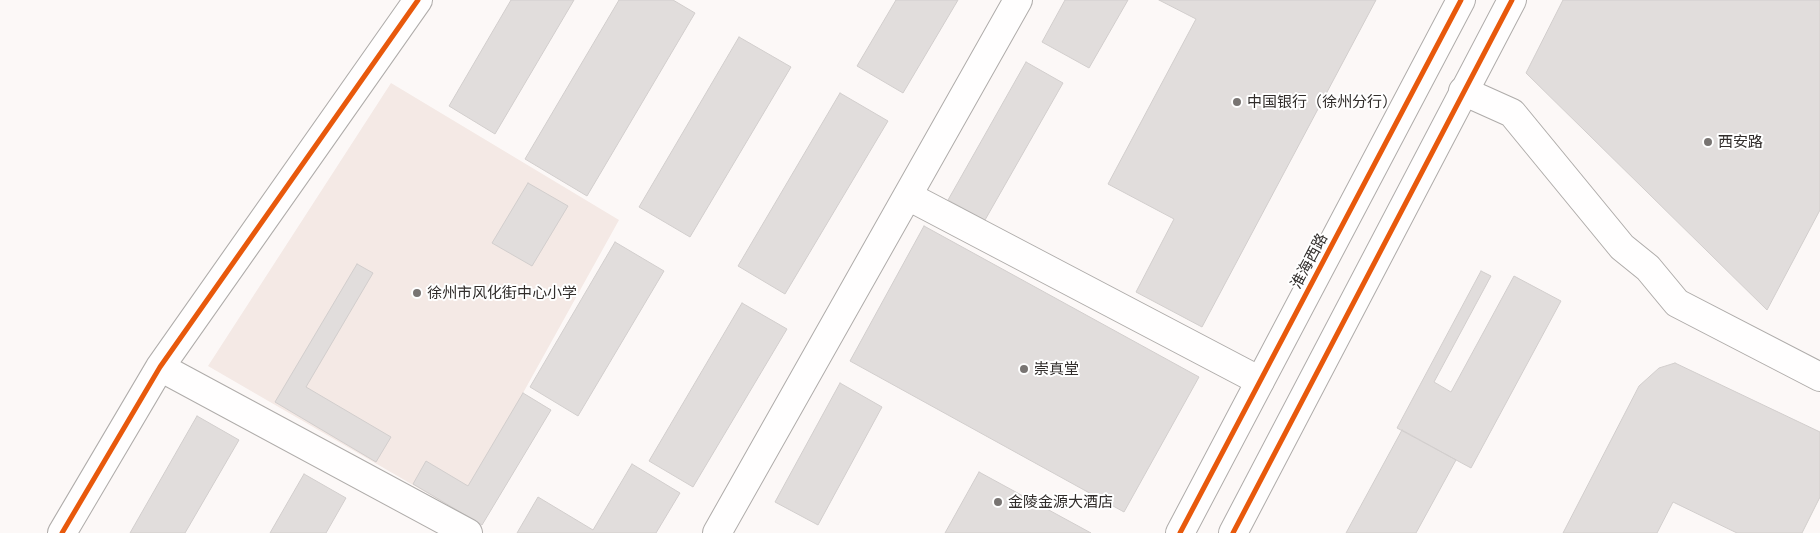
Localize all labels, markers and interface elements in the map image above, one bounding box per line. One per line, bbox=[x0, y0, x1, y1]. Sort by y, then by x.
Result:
place label: 中国银行（徐州分行） bbox=[1247, 93, 1397, 111]
marker: 中国银行（徐州分行） bbox=[1231, 96, 1243, 108]
place label: 西安路 bbox=[1718, 133, 1763, 151]
marker: 西安路 bbox=[1702, 136, 1714, 148]
street label: 淮海西路 bbox=[1287, 230, 1331, 292]
place label: 徐州市风化街中心小学 bbox=[427, 284, 577, 302]
marker: 徐州市风化街中心小学 bbox=[411, 287, 423, 299]
place label: 崇真堂 bbox=[1034, 360, 1079, 378]
marker: 崇真堂 bbox=[1018, 363, 1030, 375]
place label: 金陵金源大酒店 bbox=[1008, 493, 1113, 511]
marker: 金陵金源大酒店 bbox=[992, 496, 1004, 508]

